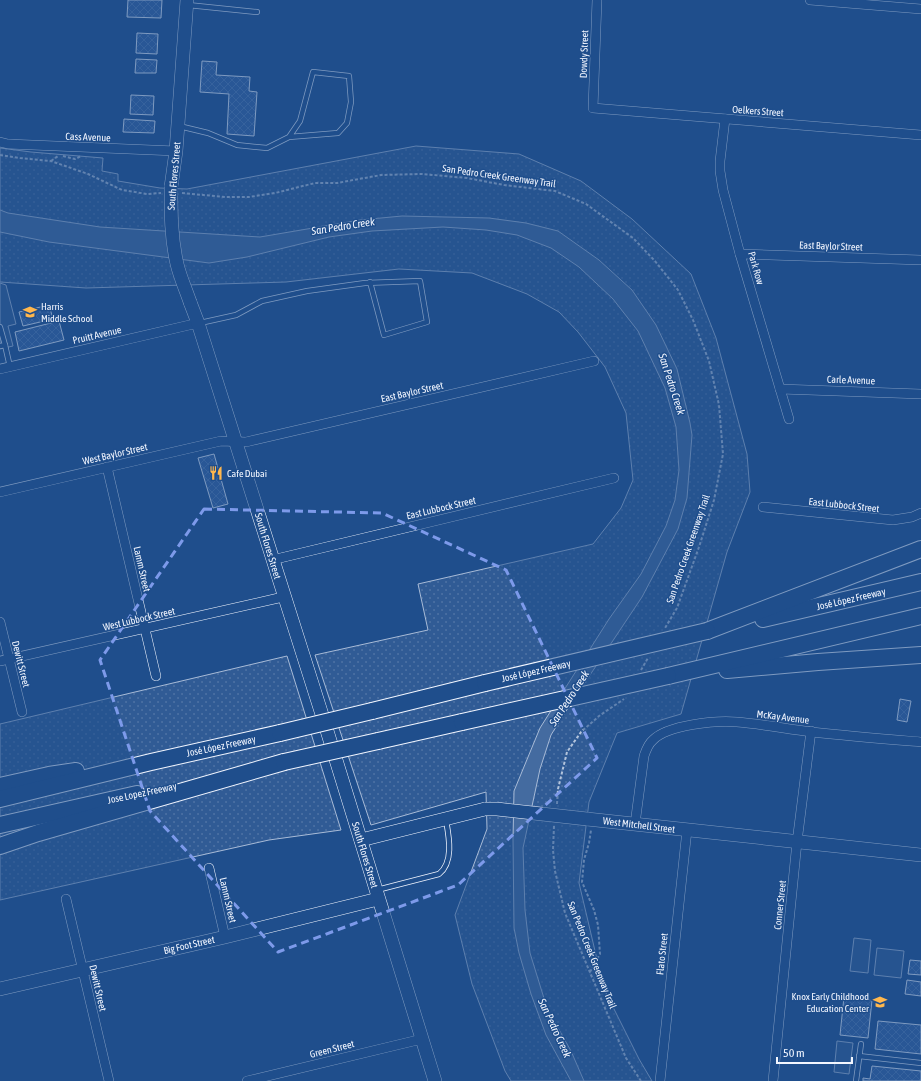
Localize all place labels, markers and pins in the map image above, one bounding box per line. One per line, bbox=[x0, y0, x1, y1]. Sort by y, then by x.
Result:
place label: Harris Middle School bbox=[41, 301, 93, 324]
school or university icon: Harris Middle School bbox=[22, 304, 38, 320]
restaurant icon: Cafe Dubai bbox=[208, 465, 224, 481]
place label: Cafe Dubai bbox=[227, 468, 267, 479]
place label: Knox Early Childhood Education Center bbox=[791, 991, 870, 1014]
school or university icon: Knox Early Childhood Education Center bbox=[872, 994, 888, 1010]

